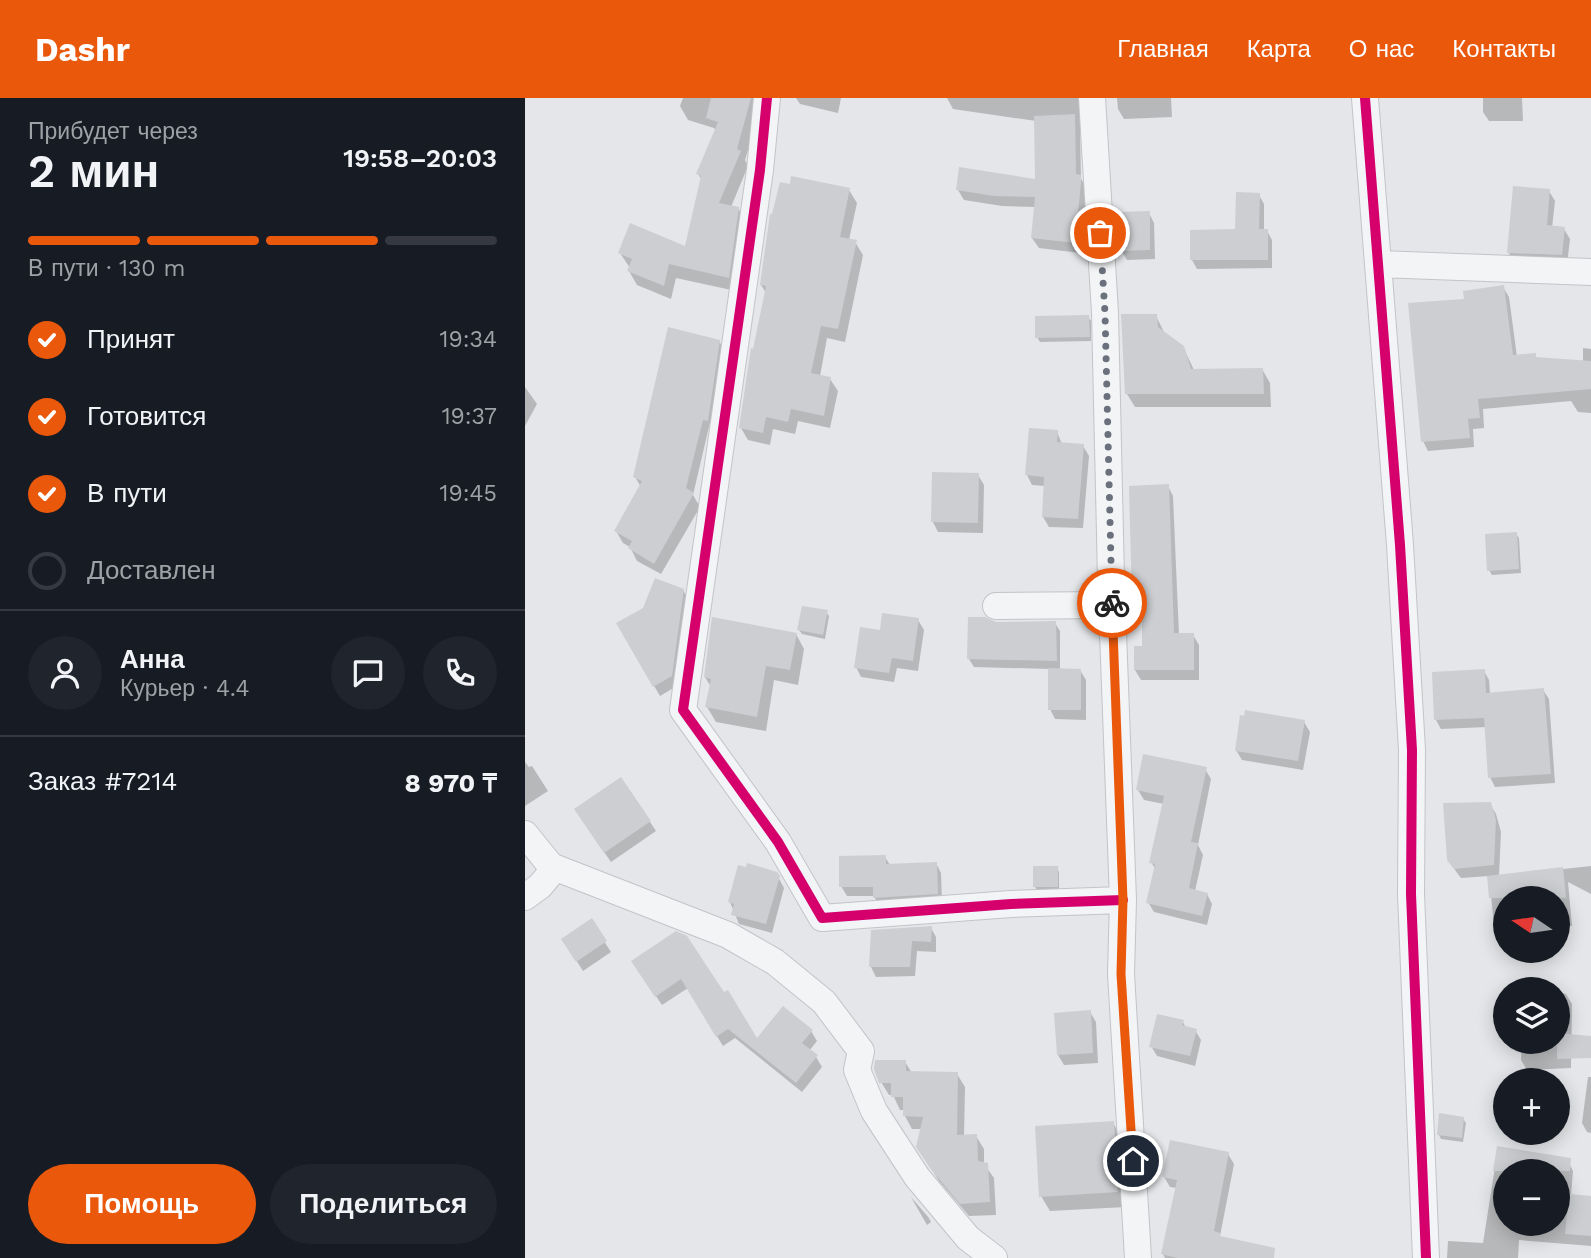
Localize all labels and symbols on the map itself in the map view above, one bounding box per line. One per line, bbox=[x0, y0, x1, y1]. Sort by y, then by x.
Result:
pin bbox=[1070, 203, 1130, 263]
courier bbox=[1077, 568, 1147, 638]
north arrow bbox=[1493, 886, 1570, 962]
pin bbox=[1103, 1131, 1163, 1191]

